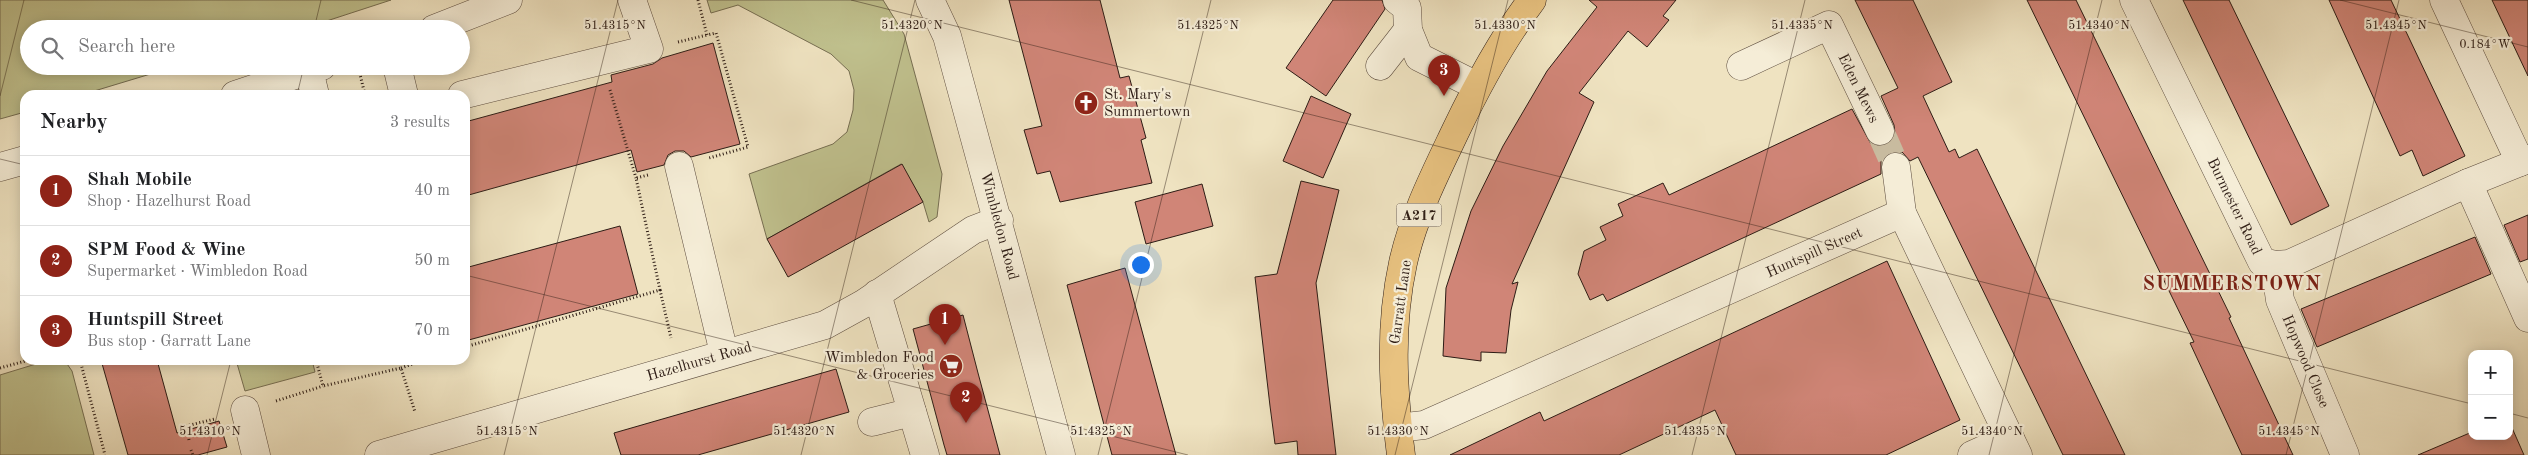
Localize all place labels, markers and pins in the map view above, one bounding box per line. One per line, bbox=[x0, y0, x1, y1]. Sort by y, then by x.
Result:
pin: 3 bbox=[1428, 55, 1460, 96]
place label: St. Mary's Summertown bbox=[1104, 88, 1190, 120]
church icon: St. Mary's Summertown bbox=[1073, 90, 1099, 116]
pin: 1 bbox=[929, 304, 961, 345]
place label: Wimbledon Food & Groceries bbox=[825, 351, 934, 383]
supermarket icon: Wimbledon Food & Groceries bbox=[938, 353, 964, 379]
pin: 2 bbox=[950, 382, 982, 423]

